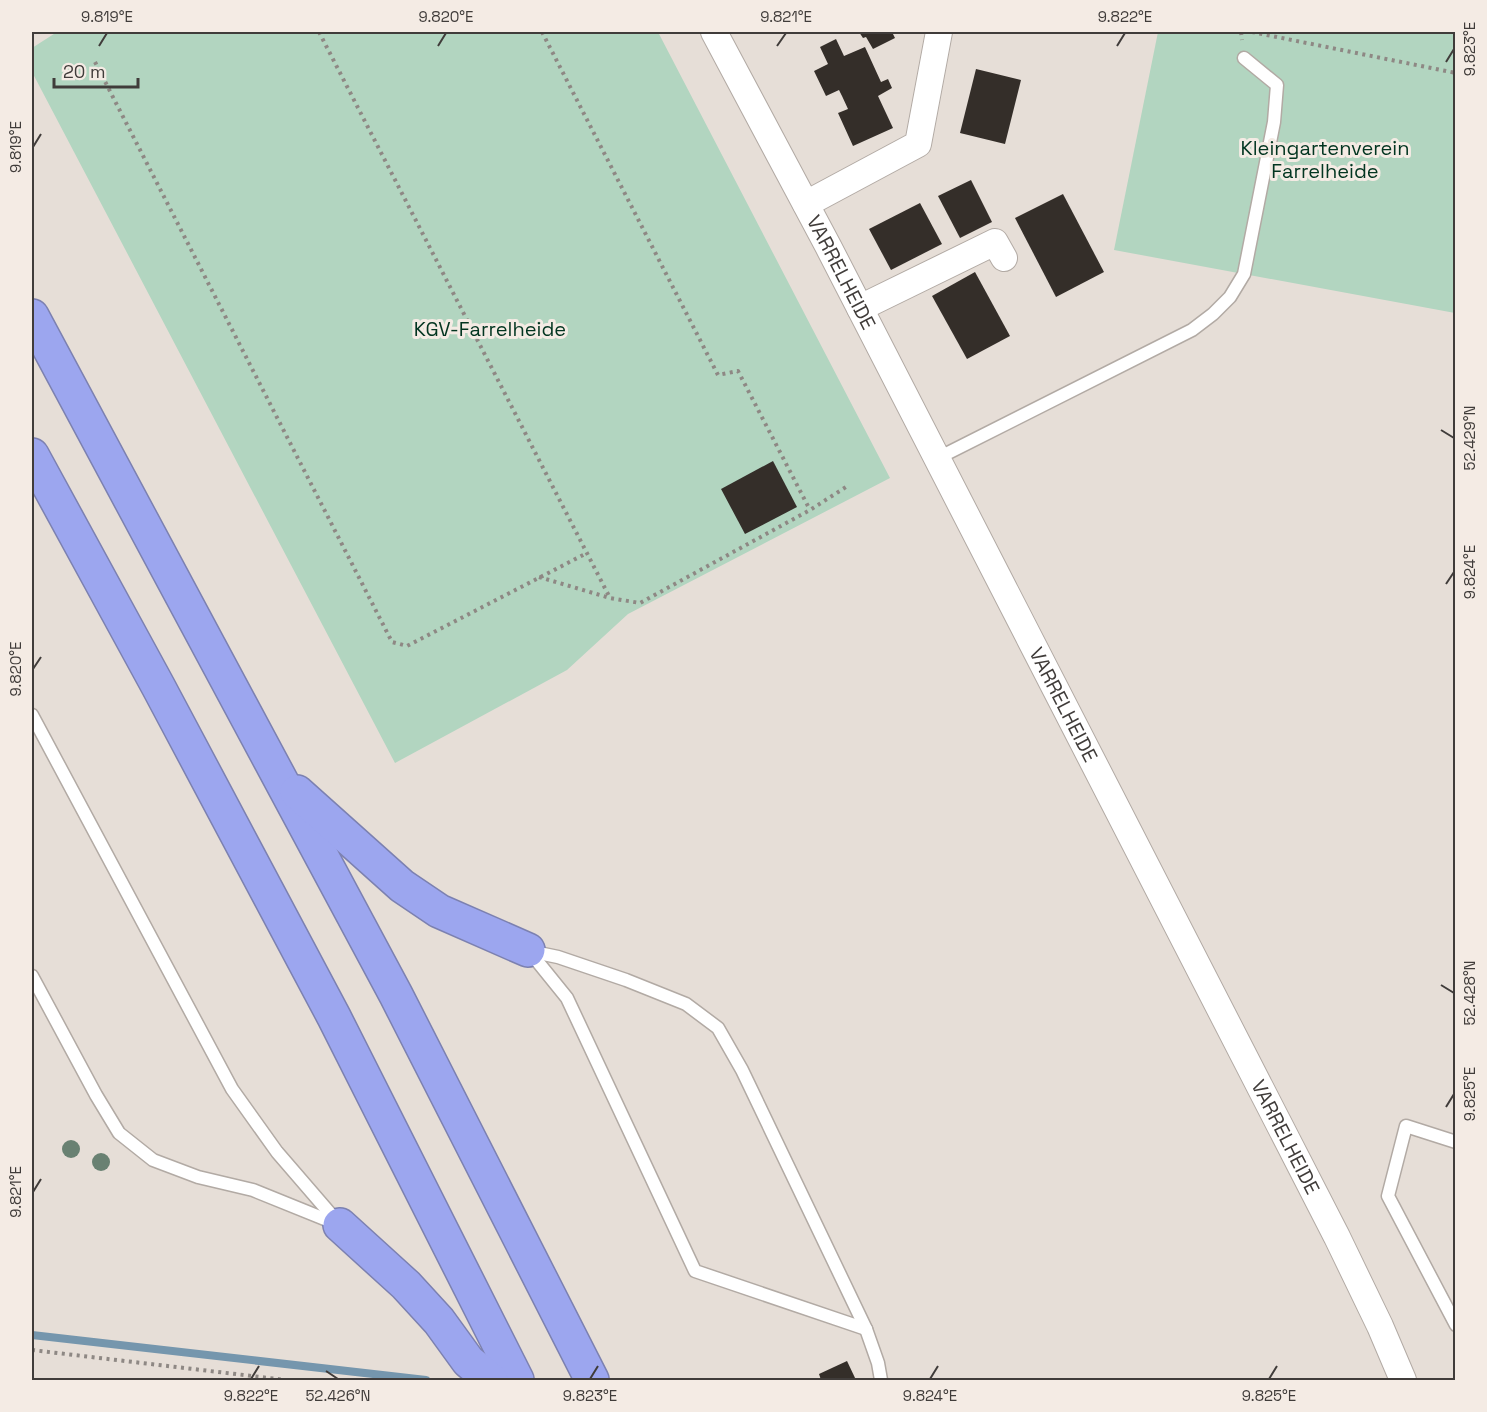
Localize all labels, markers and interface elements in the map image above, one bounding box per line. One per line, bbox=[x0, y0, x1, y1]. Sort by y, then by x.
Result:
text: 9.819°E bbox=[81, 7, 133, 26]
text: 9.820°E bbox=[418, 7, 474, 26]
text: 9.821°E bbox=[760, 7, 812, 26]
text: 9.822°E bbox=[1098, 7, 1152, 26]
text: 9.823°E bbox=[1460, 22, 1479, 76]
scale bar bbox=[54, 51, 138, 89]
text: 20 m bbox=[63, 60, 106, 83]
text: 9.819°E bbox=[6, 121, 25, 173]
park label: Kleingartenverein Farrelheide bbox=[1240, 135, 1410, 184]
street label: VARRELHEIDE bbox=[801, 211, 882, 334]
park label: KGV-Farrelheide bbox=[414, 316, 566, 342]
text: 52.429°N bbox=[1460, 406, 1479, 470]
text: 9.824°E bbox=[1460, 545, 1479, 599]
text: 9.820°E bbox=[6, 641, 25, 697]
street label: VARRELHEIDE bbox=[1023, 643, 1104, 766]
text: 52.428°N bbox=[1460, 960, 1479, 1026]
text: 9.825°E bbox=[1460, 1067, 1479, 1121]
street label: VARRELHEIDE bbox=[1245, 1075, 1326, 1199]
text: 9.821°E bbox=[6, 1166, 25, 1218]
text: 9.822°E bbox=[224, 1386, 278, 1405]
text: 52.426°N bbox=[306, 1386, 370, 1405]
text: 9.823°E bbox=[563, 1386, 617, 1405]
text: 9.824°E bbox=[903, 1386, 957, 1405]
text: 9.825°E bbox=[1242, 1386, 1296, 1405]

